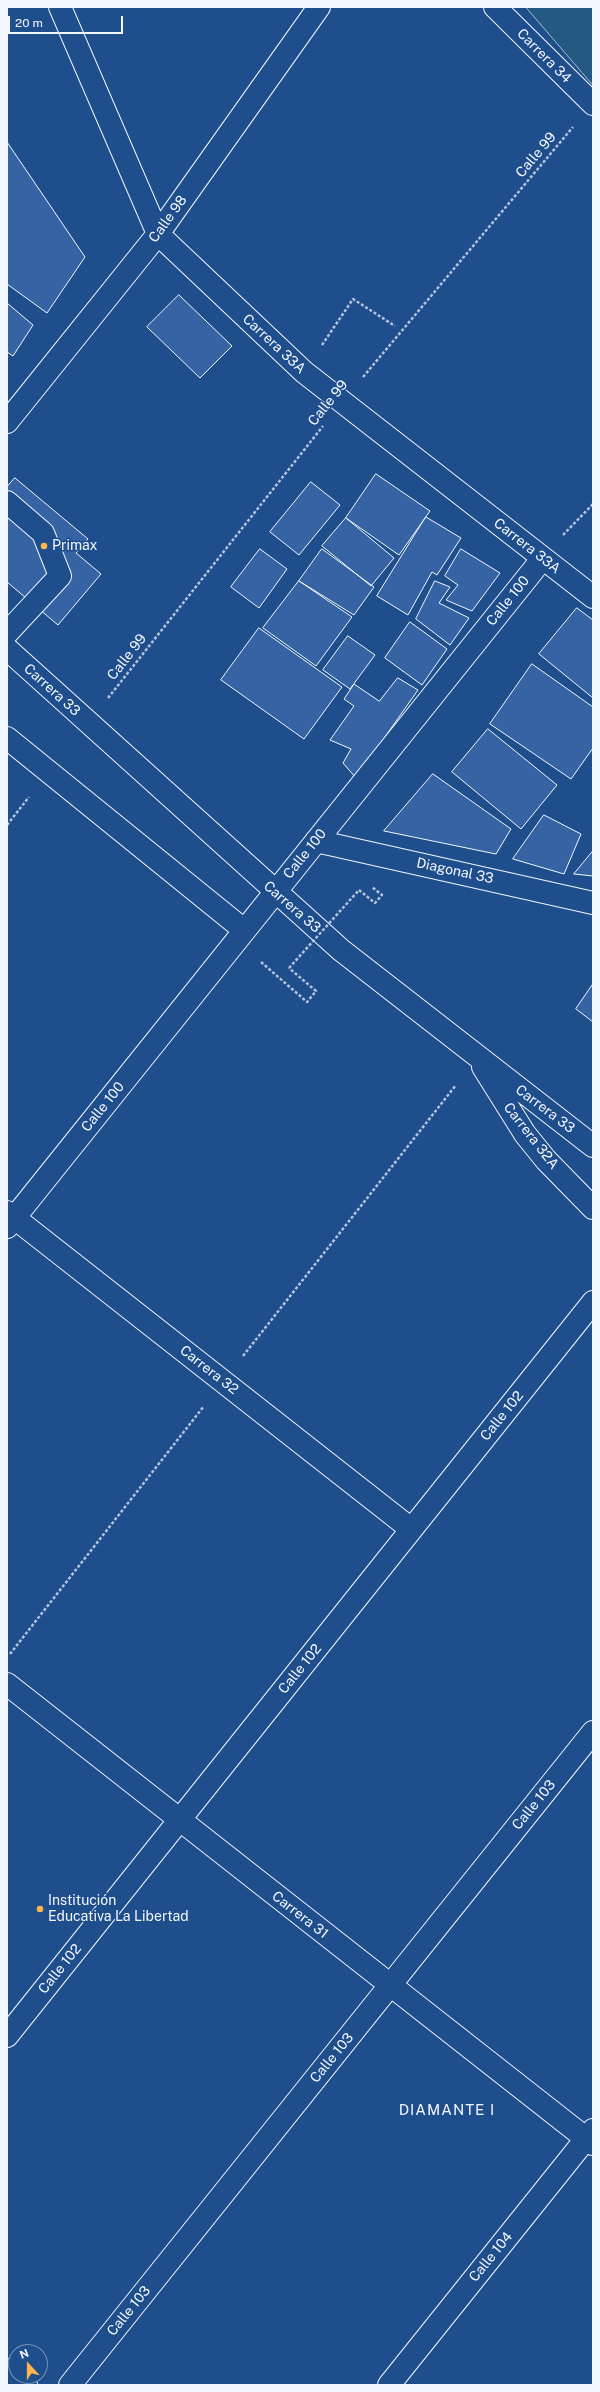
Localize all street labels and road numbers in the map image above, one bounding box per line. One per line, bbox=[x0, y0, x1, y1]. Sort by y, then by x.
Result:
street label: Carrera 34 bbox=[513, 25, 575, 87]
street label: Calle 99 bbox=[512, 129, 560, 181]
street label: Calle 98 bbox=[145, 192, 191, 246]
street label: Carrera 33A bbox=[239, 311, 309, 377]
street label: Calle 99 bbox=[305, 377, 351, 429]
street label: Carrera 33A bbox=[490, 515, 564, 577]
street label: Calle 100 bbox=[483, 573, 533, 629]
street label: Calle 99 bbox=[104, 631, 150, 683]
street label: Carrera 33 bbox=[20, 660, 84, 720]
street label: Calle 100 bbox=[280, 826, 330, 882]
street label: Diagonal 33 bbox=[415, 855, 495, 887]
street label: Carrera 33 bbox=[260, 878, 324, 936]
street label: Calle 100 bbox=[78, 1079, 128, 1135]
street label: Carrera 33 bbox=[512, 1081, 578, 1137]
street label: Carrera 32A bbox=[500, 1099, 562, 1173]
street label: Carrera 32 bbox=[176, 1342, 242, 1398]
street label: Calle 102 bbox=[477, 1388, 527, 1444]
street label: Calle 102 bbox=[275, 1641, 325, 1697]
street label: Calle 103 bbox=[509, 1777, 559, 1833]
street label: Carrera 31 bbox=[268, 1888, 332, 1942]
street label: Calle 102 bbox=[35, 1941, 85, 1997]
street label: Calle 103 bbox=[307, 2030, 357, 2086]
street label: Calle 104 bbox=[466, 2229, 516, 2285]
street label: Calle 103 bbox=[104, 2283, 154, 2339]

